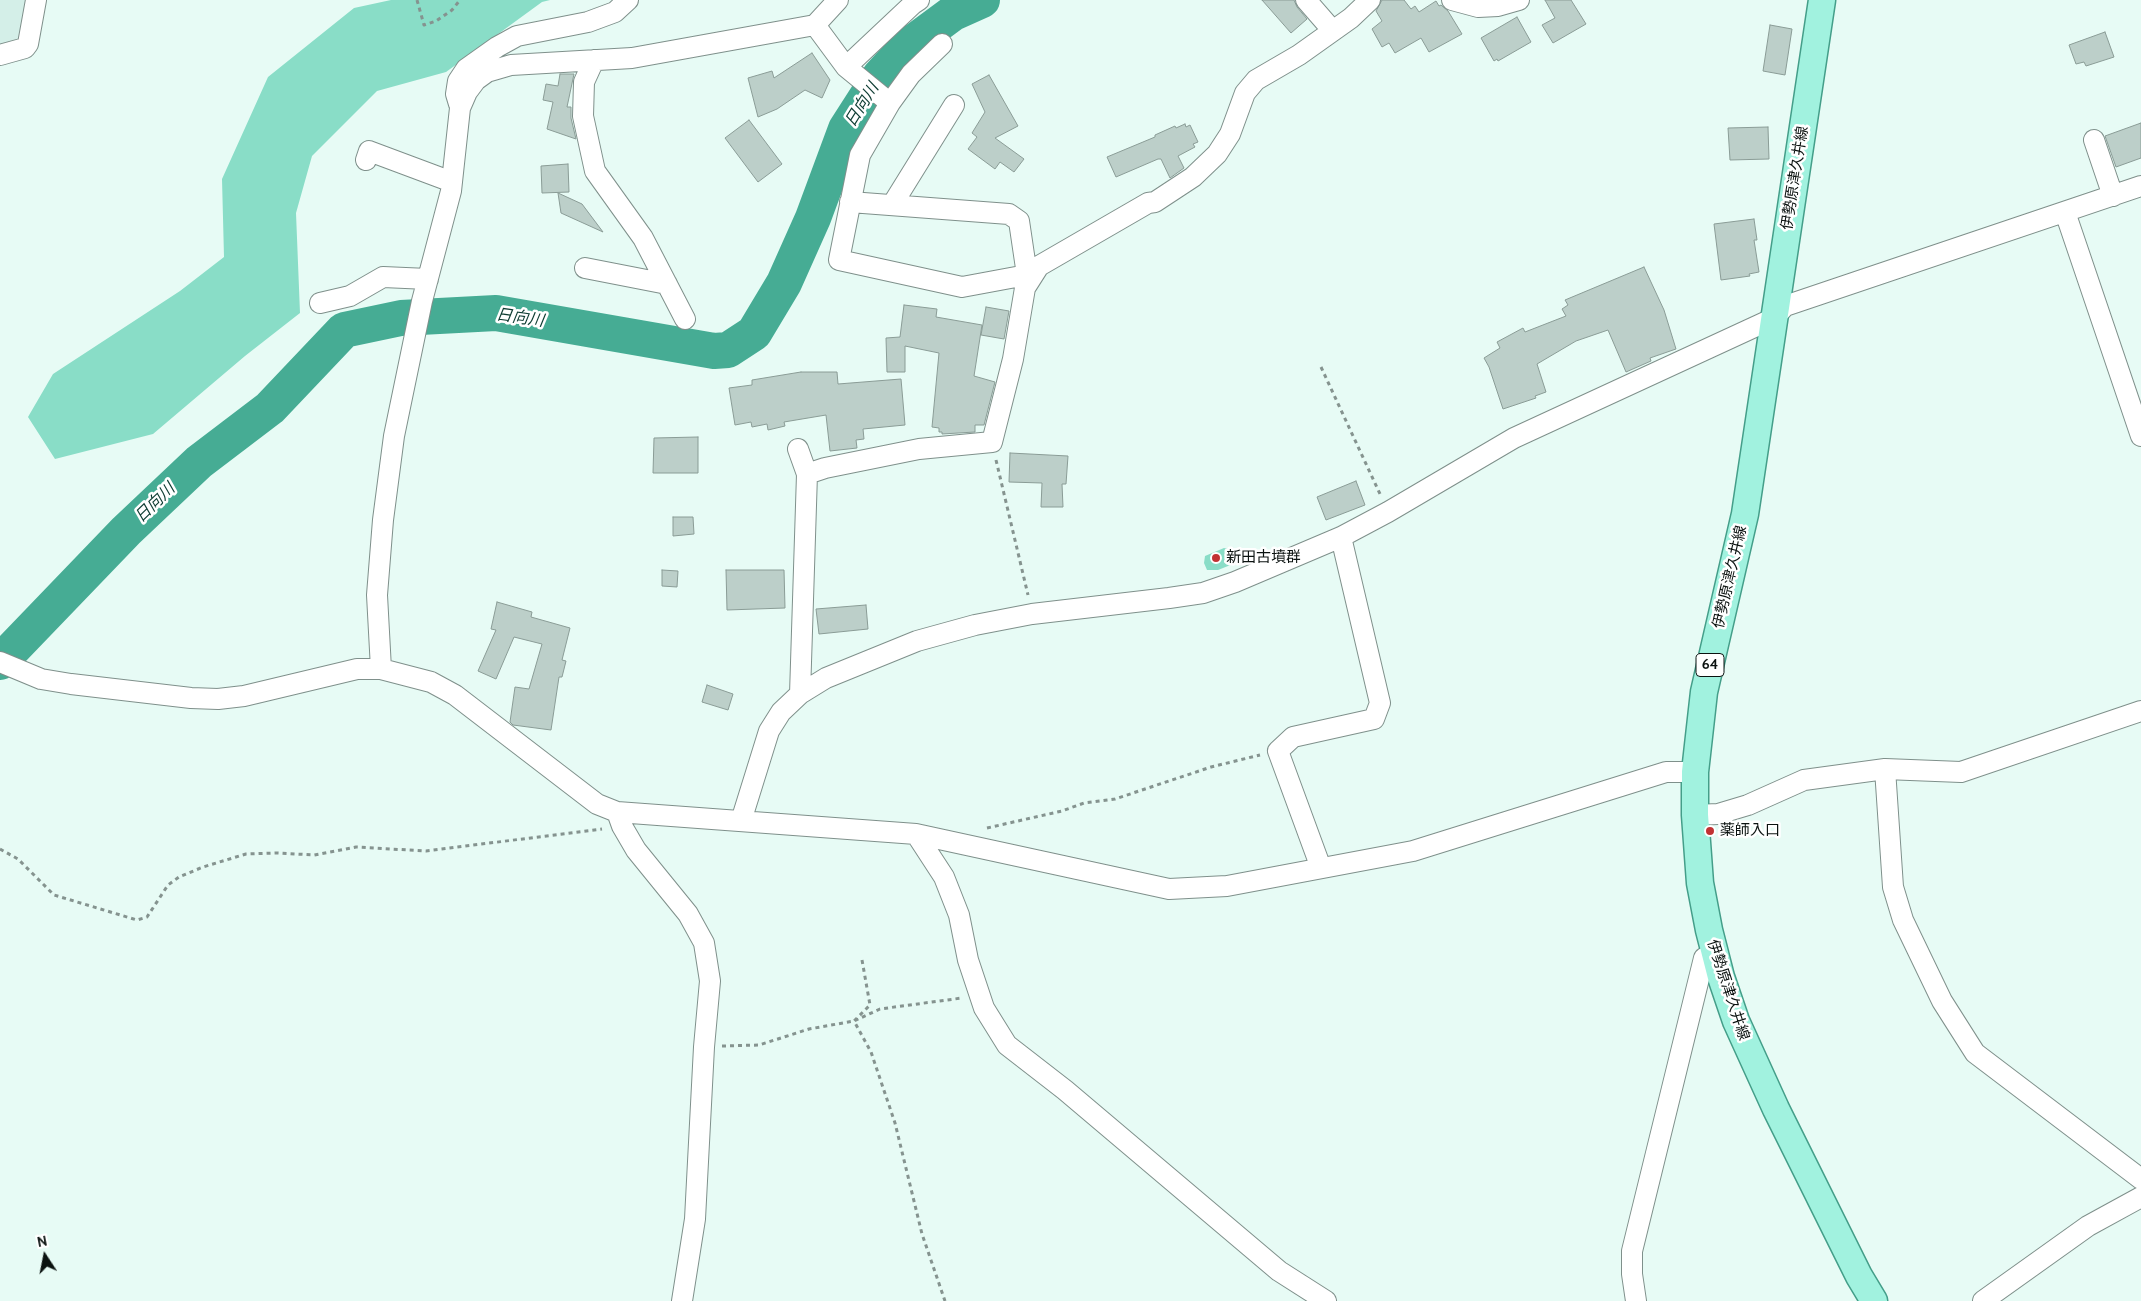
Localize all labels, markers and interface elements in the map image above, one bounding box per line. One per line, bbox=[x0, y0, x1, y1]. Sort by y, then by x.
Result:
water label: 日向川 bbox=[841, 80, 883, 130]
street label: 伊勢原津久井線 bbox=[1778, 125, 1812, 231]
water label: 日向川 bbox=[495, 305, 545, 331]
water label: 日向川 bbox=[131, 479, 179, 527]
street label: 伊勢原津久井線 bbox=[1709, 524, 1751, 630]
place label: 新田古墳群 bbox=[1226, 549, 1301, 567]
marker: 新田古墳群 bbox=[1210, 552, 1222, 564]
road number: 64 bbox=[1696, 654, 1724, 676]
place label: 薬師入口 bbox=[1720, 822, 1780, 840]
marker: 薬師入口 bbox=[1704, 825, 1716, 837]
street label: 伊勢原津久井線 bbox=[1703, 937, 1753, 1043]
north arrow bbox=[20, 1231, 70, 1281]
text: N bbox=[36, 1231, 49, 1251]

